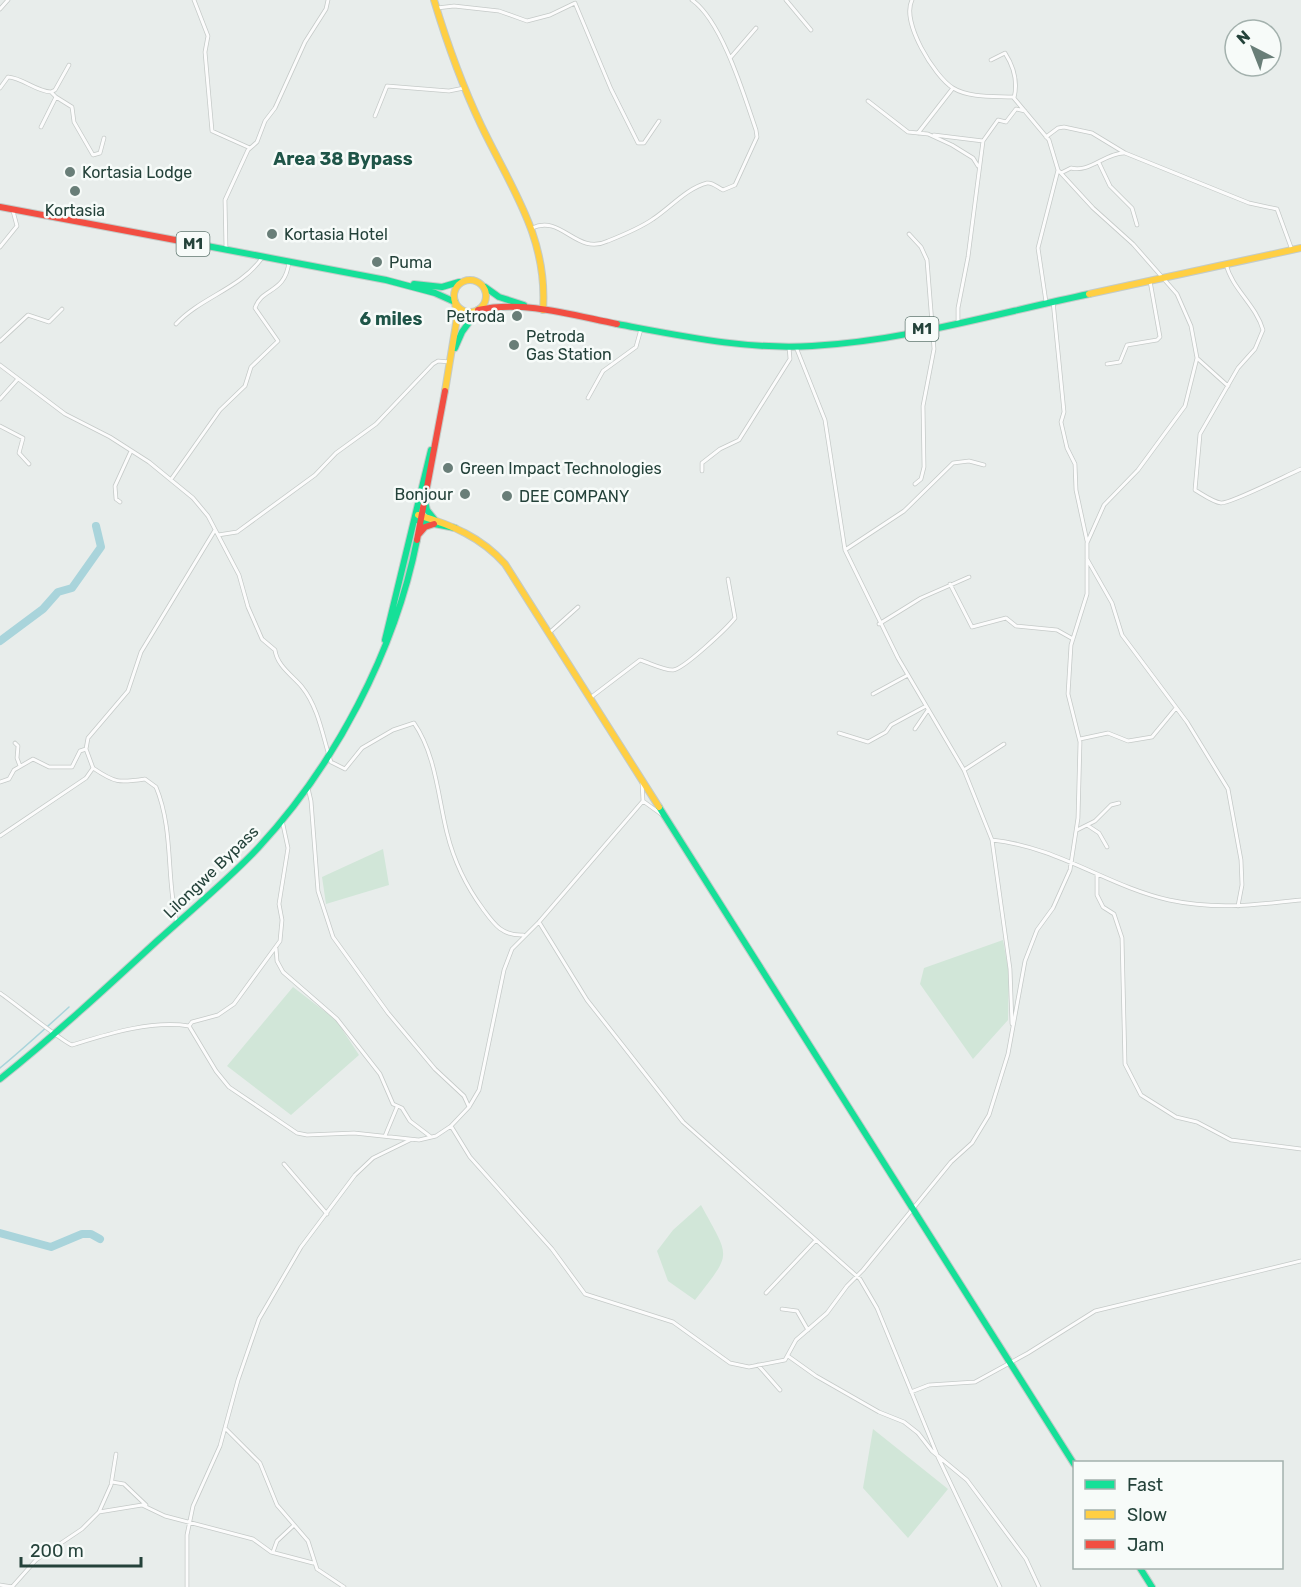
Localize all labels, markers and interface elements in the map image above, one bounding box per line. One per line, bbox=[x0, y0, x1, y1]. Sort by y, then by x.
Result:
north arrow bbox=[1223, 18, 1283, 78]
text: N bbox=[1233, 26, 1254, 48]
district label: Area 38 Bypass bbox=[273, 148, 413, 170]
place label: Kortasia Lodge bbox=[82, 163, 192, 182]
marker: Kortasia Lodge bbox=[63, 165, 77, 179]
marker: Kortasia bbox=[68, 184, 82, 198]
place label: Kortasia bbox=[45, 201, 105, 220]
place label: Kortasia Hotel bbox=[284, 225, 388, 244]
marker: Kortasia Hotel bbox=[265, 227, 279, 241]
road number: M1 bbox=[176, 232, 210, 256]
place label: Puma bbox=[389, 253, 432, 272]
marker: Puma bbox=[370, 255, 384, 269]
place label: Petroda bbox=[446, 307, 505, 326]
district label: 6 miles bbox=[360, 308, 423, 330]
marker: Petroda bbox=[510, 309, 524, 323]
road number: M1 bbox=[906, 317, 938, 341]
place label: Petroda Gas Station bbox=[526, 327, 612, 364]
marker: Petroda Gas Station bbox=[507, 338, 521, 352]
place label: Green Impact Technologies bbox=[460, 459, 662, 478]
marker: Green Impact Technologies bbox=[441, 461, 455, 475]
place label: Bonjour bbox=[394, 485, 453, 504]
marker: Bonjour bbox=[458, 487, 472, 501]
place label: DEE COMPANY bbox=[519, 487, 629, 506]
marker: DEE COMPANY bbox=[500, 489, 514, 503]
street label: Lilongwe Bypass bbox=[159, 822, 263, 922]
legend bbox=[1073, 1461, 1283, 1569]
text: Fast bbox=[1127, 1474, 1163, 1496]
text: Slow bbox=[1127, 1504, 1167, 1526]
scale bar bbox=[21, 1530, 141, 1568]
text: Jam bbox=[1127, 1534, 1164, 1556]
text: 200 m bbox=[30, 1540, 84, 1562]

